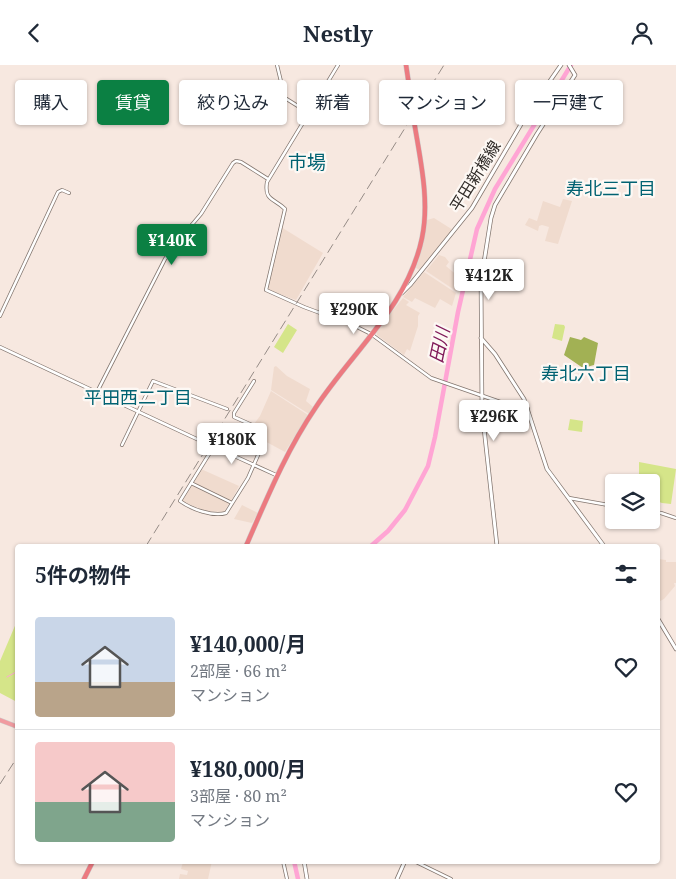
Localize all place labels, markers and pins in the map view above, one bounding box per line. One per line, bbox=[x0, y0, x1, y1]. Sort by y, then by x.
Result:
pin: ¥140K bbox=[137, 223, 207, 266]
pin: ¥412K bbox=[454, 259, 524, 301]
pin: ¥290K bbox=[319, 293, 389, 335]
pin: ¥296K bbox=[459, 399, 529, 442]
pin: ¥180K bbox=[197, 423, 267, 465]

